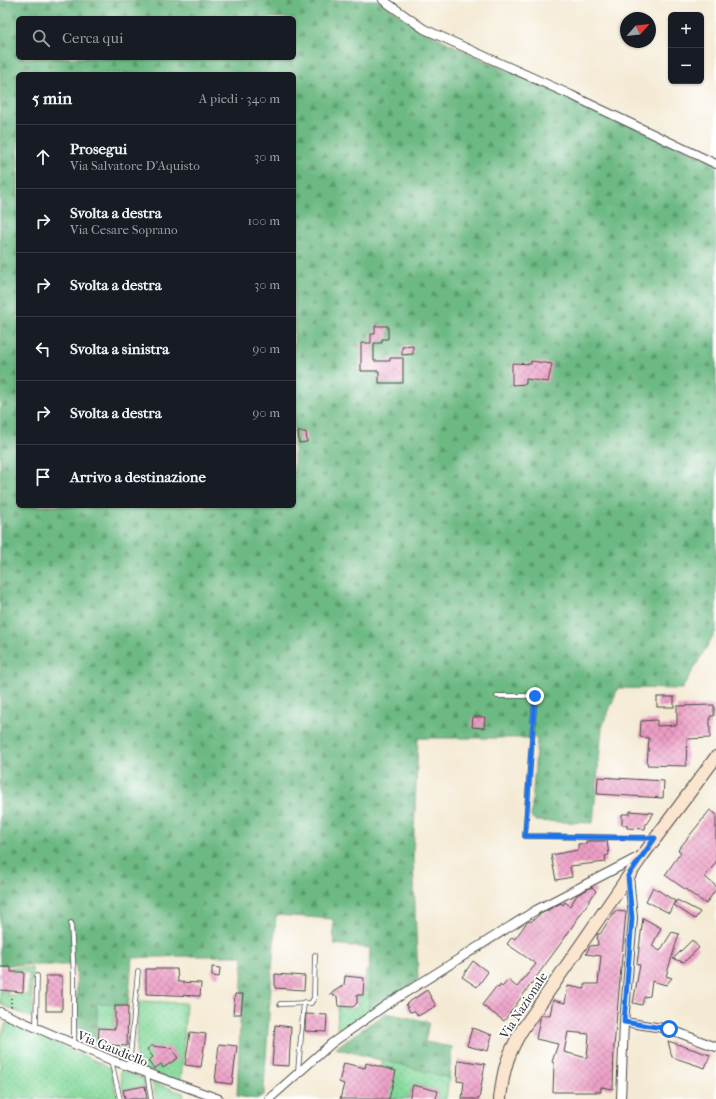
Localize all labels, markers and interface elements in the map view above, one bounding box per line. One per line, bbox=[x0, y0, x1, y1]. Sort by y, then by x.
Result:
north arrow bbox=[620, 12, 656, 48]
map controls bbox=[668, 12, 704, 84]
button: + bbox=[668, 12, 704, 48]
search box bbox=[16, 16, 296, 60]
icon: search bbox=[30, 27, 52, 49]
text: Cerca qui bbox=[62, 29, 123, 47]
button: − bbox=[668, 48, 704, 84]
text: 5 min bbox=[32, 88, 72, 108]
text: A piedi · 340 m bbox=[199, 91, 280, 106]
text: Prosegui bbox=[70, 140, 127, 158]
icon: ahead bbox=[32, 146, 54, 168]
text: 30 m bbox=[254, 149, 280, 164]
text: Via Salvatore D'Aquisto bbox=[70, 158, 200, 173]
text: Svolta a destra bbox=[70, 204, 162, 222]
icon: right bbox=[32, 210, 54, 232]
text: 100 m bbox=[247, 213, 280, 228]
text: Via Cesare Soprano bbox=[70, 222, 178, 237]
icon: right bbox=[32, 274, 54, 296]
text: Svolta a destra bbox=[70, 276, 162, 294]
text: 30 m bbox=[254, 277, 280, 292]
icon: left bbox=[32, 338, 54, 360]
text: Svolta a sinistra bbox=[70, 340, 169, 358]
text: 90 m bbox=[252, 341, 280, 356]
icon: right bbox=[32, 402, 54, 424]
text: Svolta a destra bbox=[70, 404, 162, 422]
text: 90 m bbox=[252, 405, 280, 420]
icon: arrive bbox=[32, 466, 54, 488]
text: Arrivo a destinazione bbox=[70, 468, 206, 486]
route end bbox=[526, 687, 544, 705]
street label: Via Nazionale bbox=[496, 969, 551, 1042]
route start bbox=[660, 1020, 678, 1038]
street label: Via Gaudiello bbox=[75, 1027, 151, 1070]

